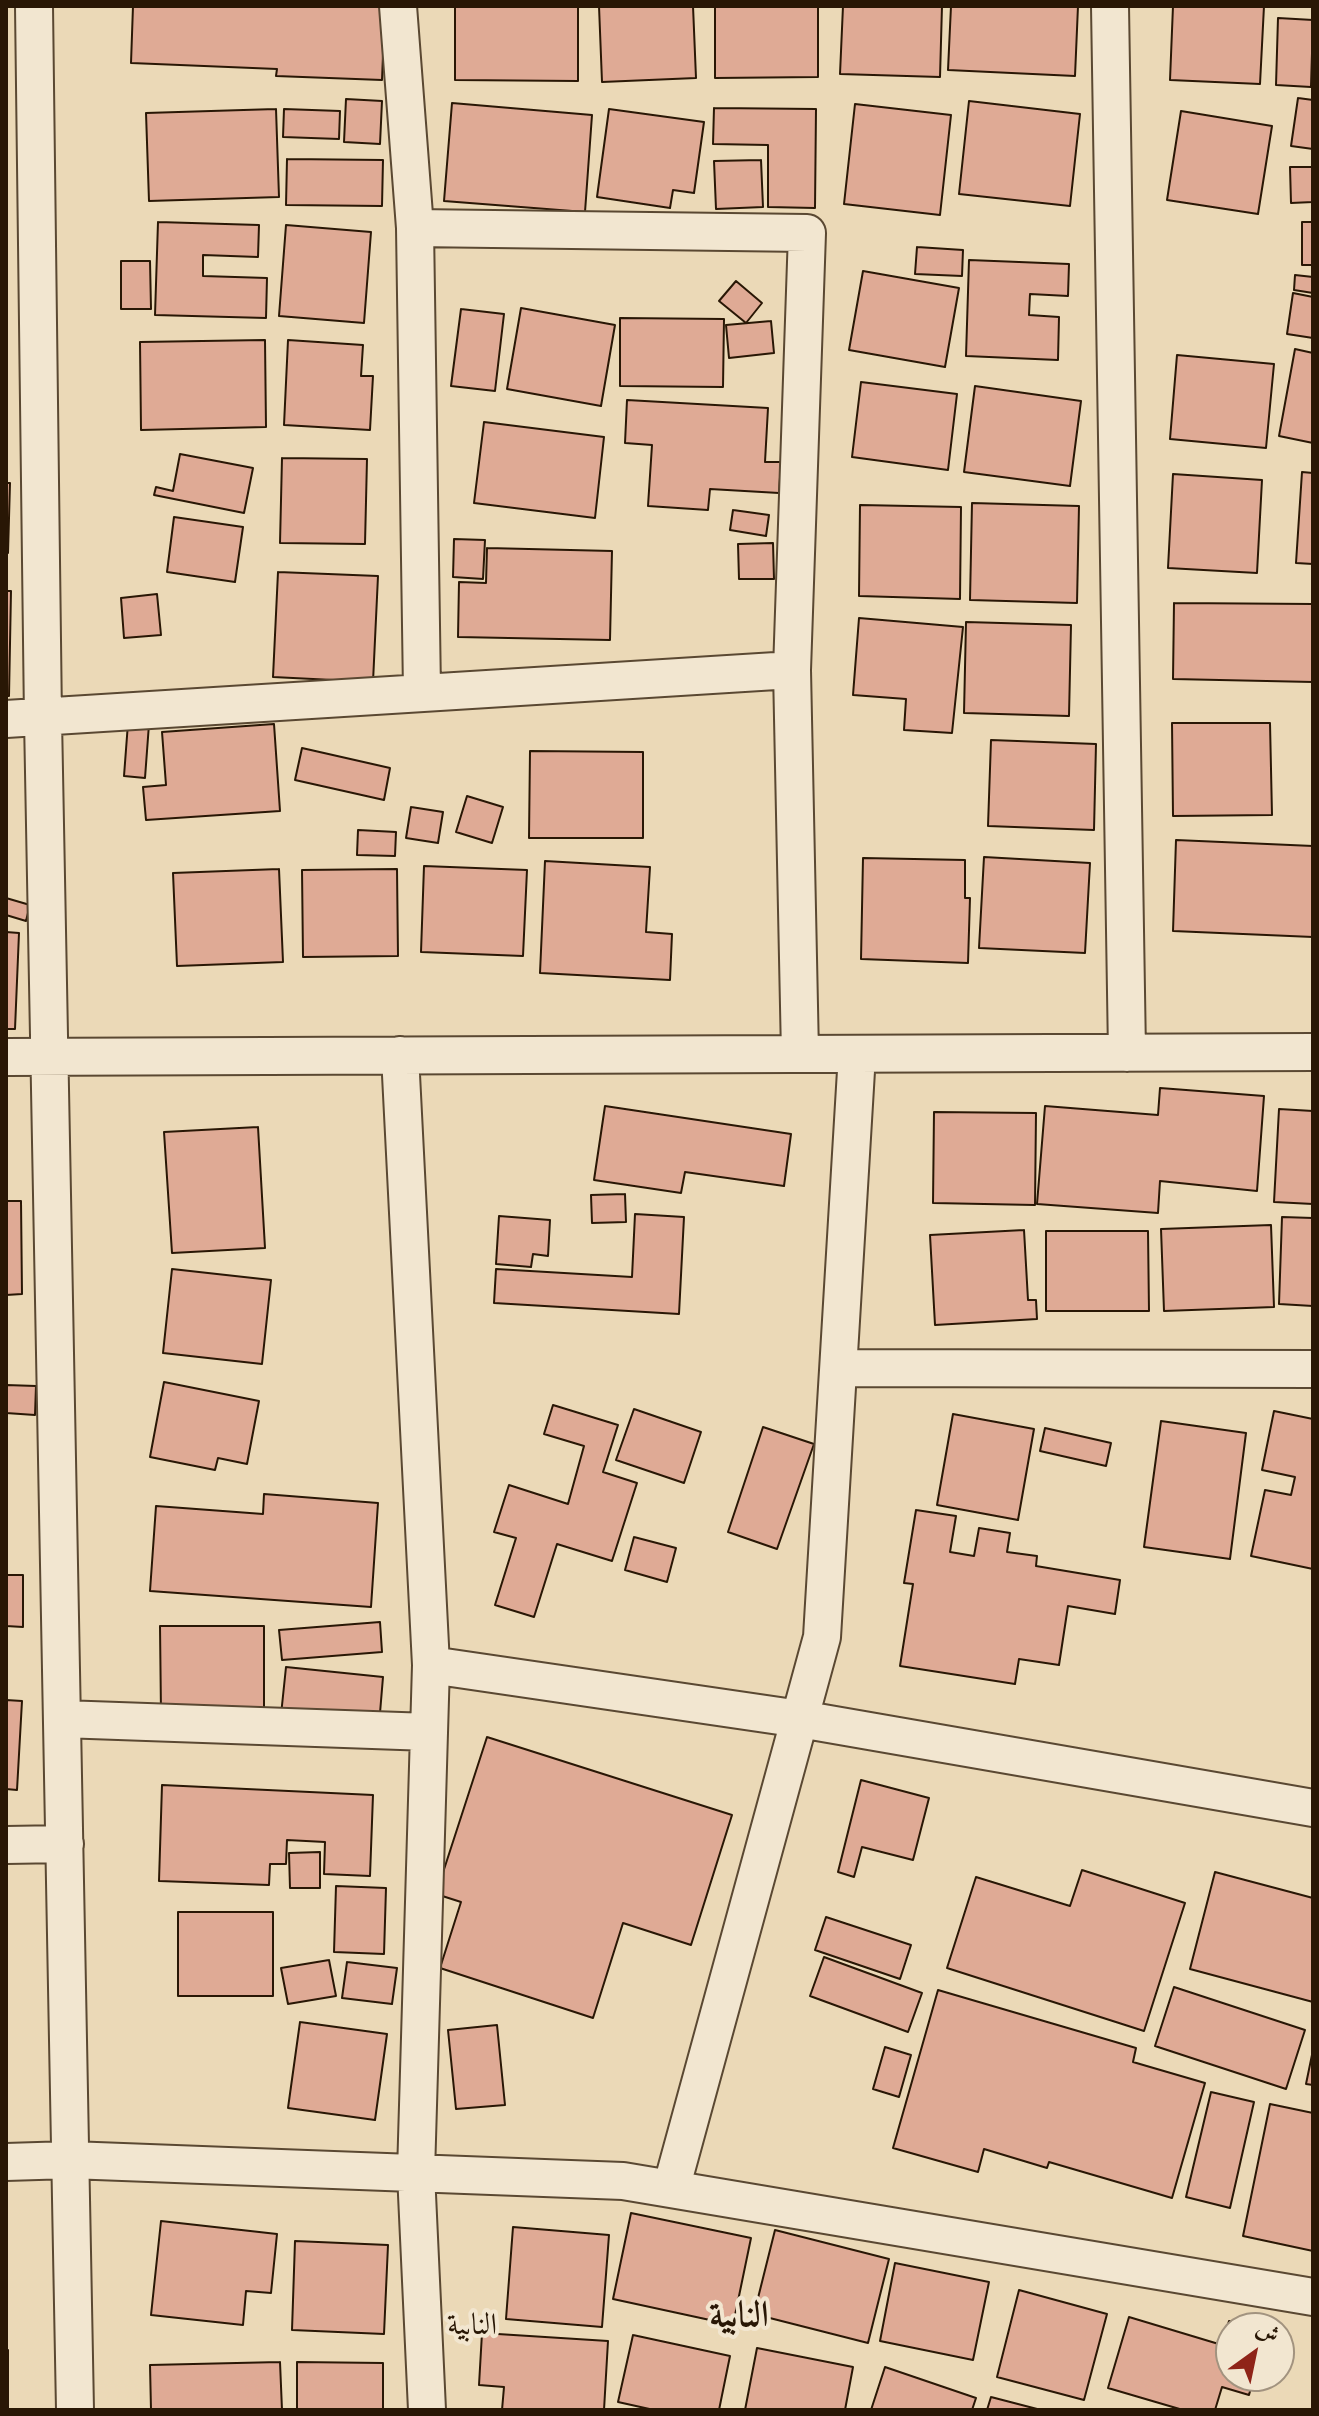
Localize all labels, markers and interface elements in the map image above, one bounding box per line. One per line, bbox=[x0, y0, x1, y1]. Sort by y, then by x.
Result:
district label: النابية bbox=[709, 2298, 769, 2342]
district label: النابية bbox=[447, 2311, 497, 2347]
north arrow bbox=[1215, 2312, 1295, 2392]
text: ش bbox=[1249, 2314, 1285, 2353]

